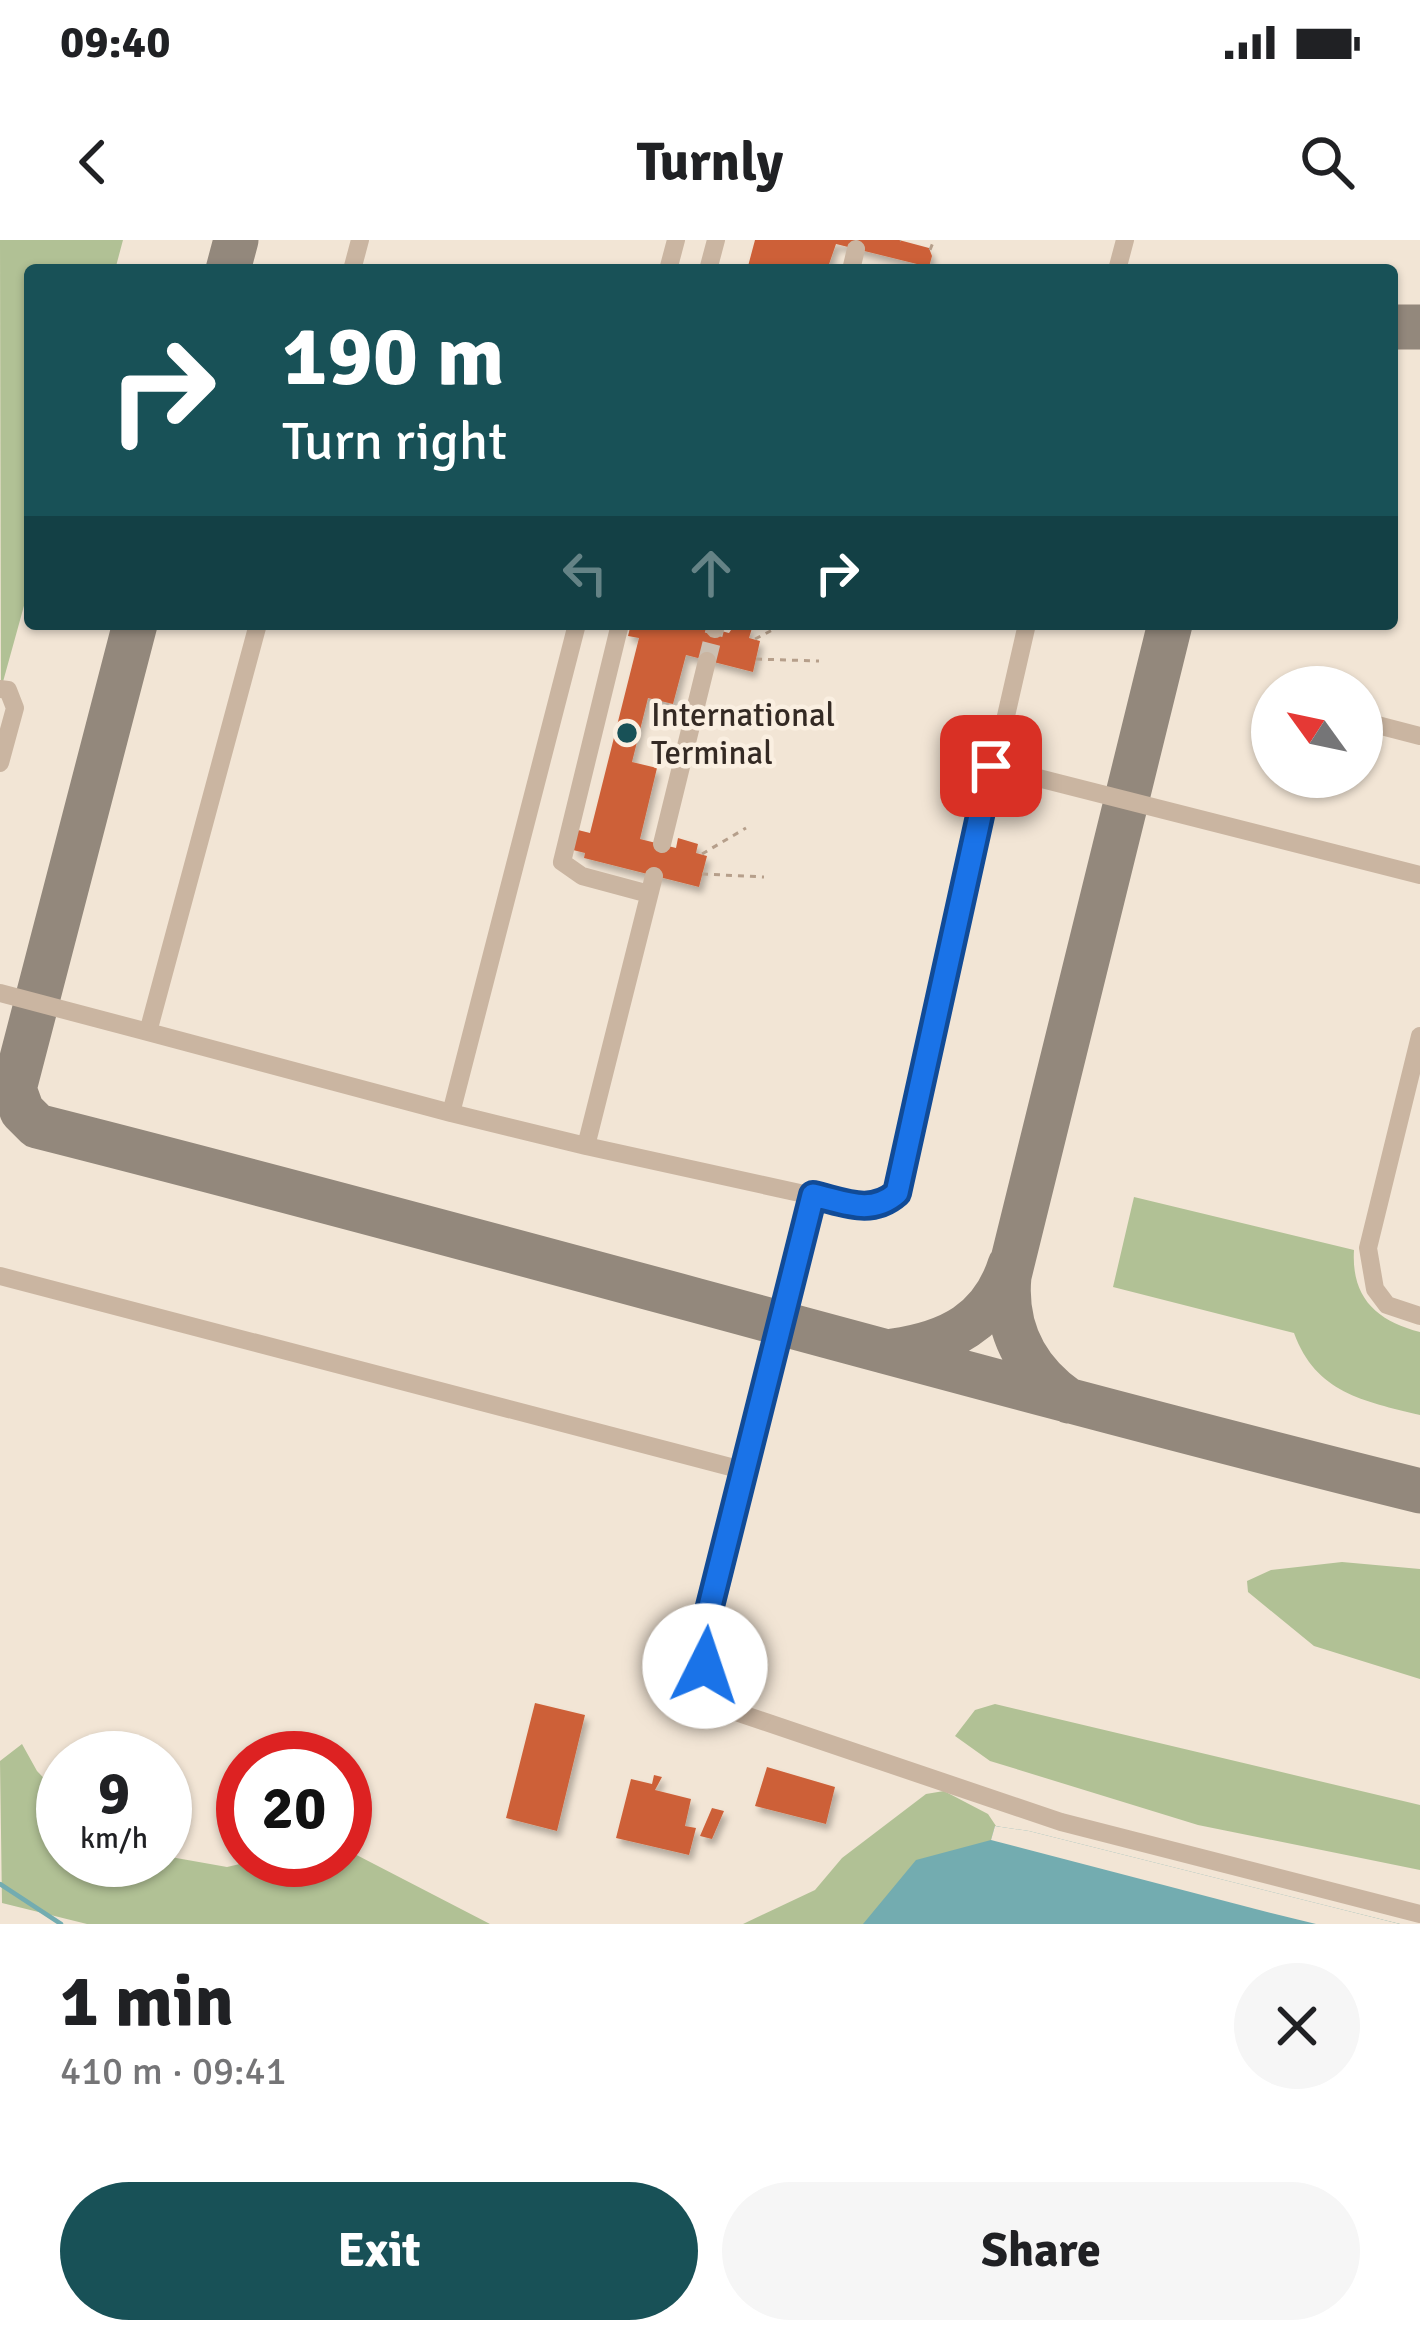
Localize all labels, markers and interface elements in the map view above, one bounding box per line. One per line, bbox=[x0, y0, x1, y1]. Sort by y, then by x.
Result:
text: 09:40 bbox=[60, 15, 170, 70]
icon: back bbox=[60, 129, 126, 195]
text: Turnly bbox=[637, 129, 783, 196]
icon: search bbox=[1294, 129, 1360, 195]
text: 190 m bbox=[282, 305, 504, 409]
icon: right bbox=[84, 312, 240, 468]
text: Turn right bbox=[282, 408, 507, 475]
icon: left bbox=[552, 540, 618, 606]
icon: ahead bbox=[678, 540, 744, 606]
icon: right bbox=[804, 540, 870, 606]
north arrow bbox=[1251, 666, 1383, 798]
map controls bbox=[1251, 666, 1383, 798]
place label: International Terminal bbox=[651, 695, 835, 774]
pin bbox=[940, 715, 1042, 817]
marker: International Terminal bbox=[614, 720, 640, 746]
icon: arrive bbox=[958, 733, 1024, 799]
position arrow bbox=[642, 1603, 768, 1729]
speed limit sign: 20 bbox=[216, 1731, 372, 1887]
text: 9 bbox=[98, 1757, 130, 1831]
text: km/h bbox=[80, 1820, 148, 1857]
text: 1 min bbox=[60, 1957, 234, 2046]
button: close bbox=[1234, 1963, 1360, 2089]
text: 410 m · 09:41 bbox=[60, 2047, 287, 2095]
button: Exit bbox=[60, 2182, 698, 2320]
button: Share bbox=[722, 2182, 1360, 2320]

